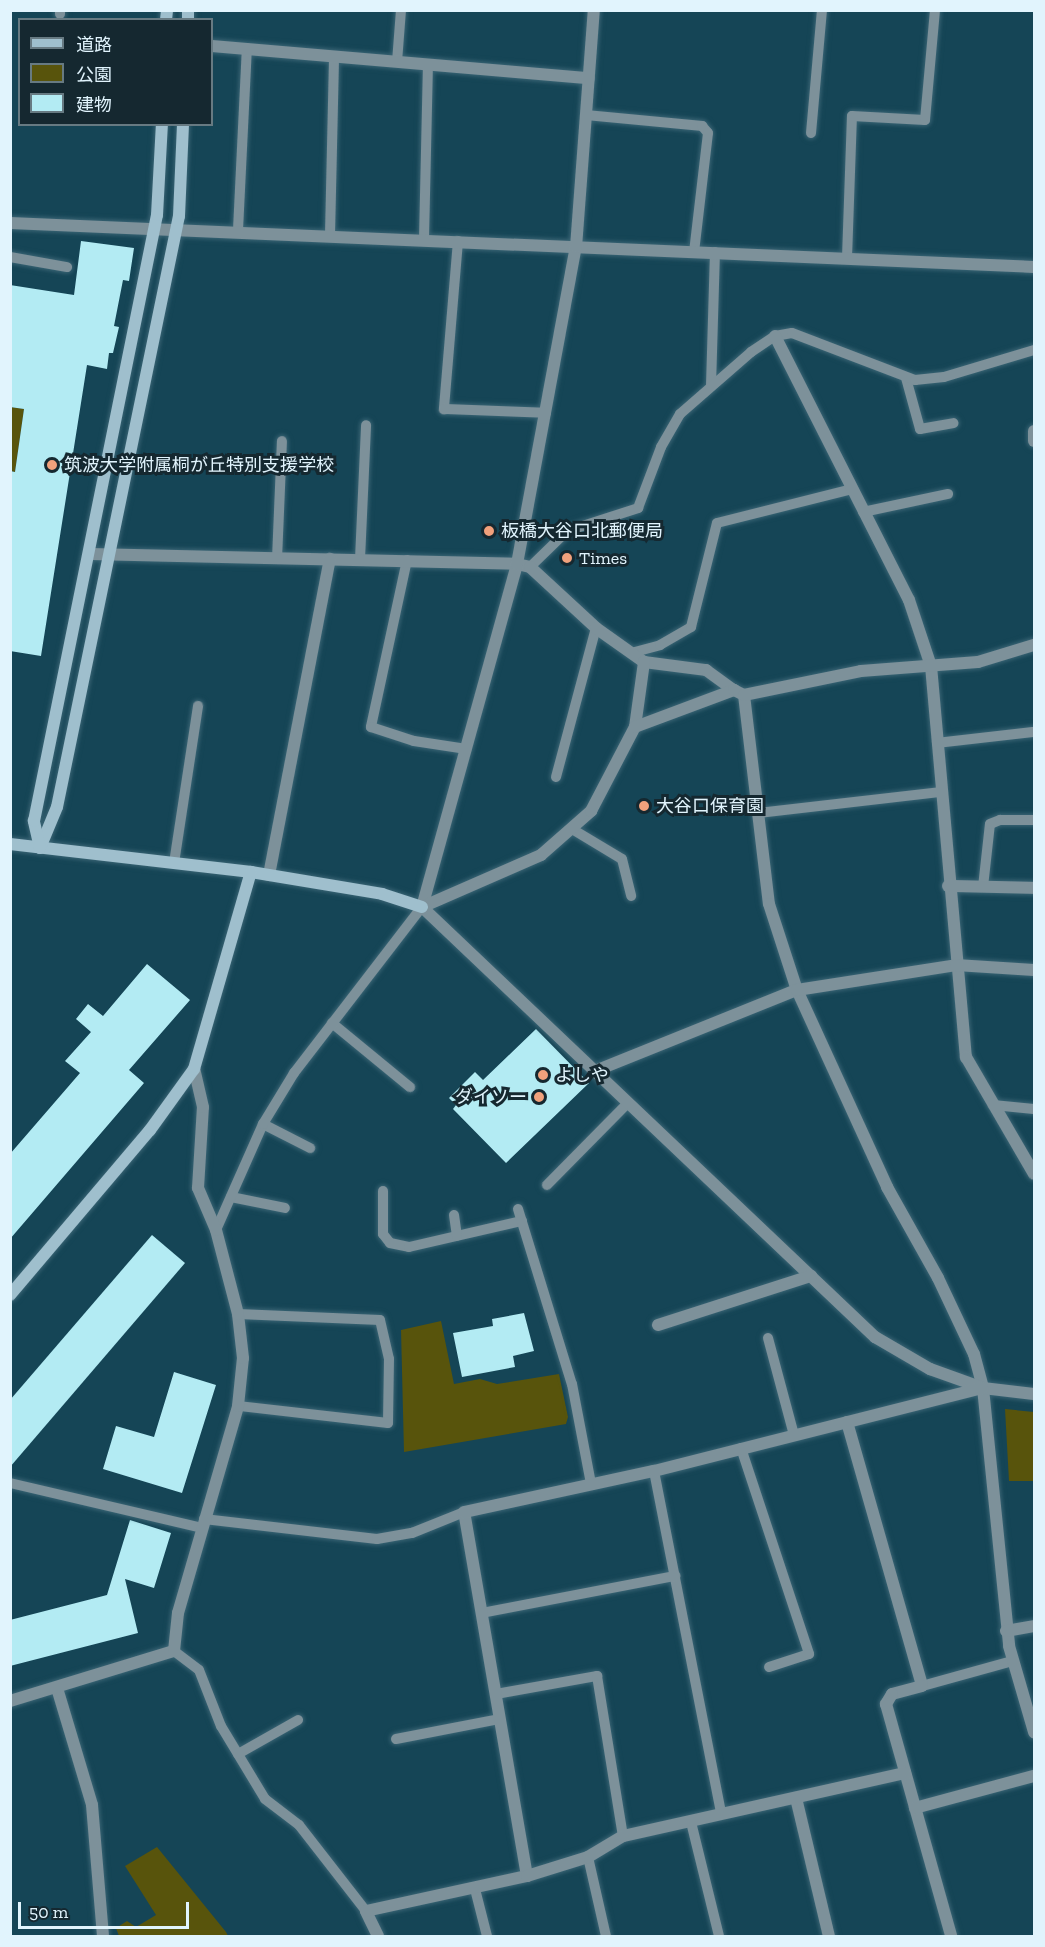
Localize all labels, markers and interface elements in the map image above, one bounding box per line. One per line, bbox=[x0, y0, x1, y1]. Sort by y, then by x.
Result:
legend bbox=[18, 18, 213, 126]
text: 道路 bbox=[76, 34, 112, 56]
text: 公園 bbox=[76, 64, 112, 86]
text: 建物 bbox=[76, 94, 112, 116]
place label: 筑波大学附属桐が丘特別支援学校 bbox=[64, 454, 334, 476]
marker: 筑波大学附属桐が丘特別支援学校 bbox=[45, 458, 59, 472]
place label: 板橋大谷口北郵便局 bbox=[501, 520, 663, 542]
marker: 板橋大谷口北郵便局 bbox=[482, 524, 496, 538]
place label: Times bbox=[579, 547, 627, 569]
marker: Times bbox=[560, 551, 574, 565]
place label: 大谷口保育園 bbox=[656, 795, 764, 817]
marker: 大谷口保育園 bbox=[637, 799, 651, 813]
place label: よしや bbox=[555, 1064, 609, 1086]
marker: よしや bbox=[536, 1068, 550, 1082]
place label: ダイソー bbox=[455, 1086, 527, 1108]
marker: ダイソー bbox=[532, 1090, 546, 1104]
scale bar bbox=[21, 1890, 192, 1928]
text: 50 m bbox=[29, 1901, 68, 1923]

